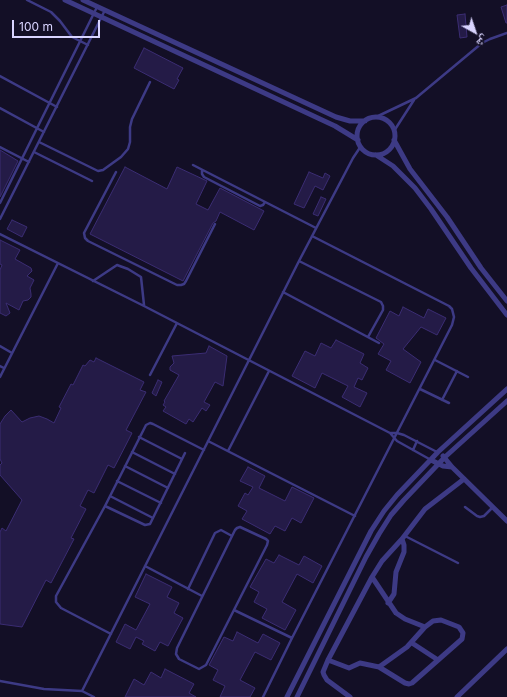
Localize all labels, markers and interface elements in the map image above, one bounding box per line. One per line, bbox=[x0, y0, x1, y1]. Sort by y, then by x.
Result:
scale bar bbox=[14, 12, 102, 38]
north arrow bbox=[455, 12, 495, 52]
text: 100 m bbox=[19, 19, 53, 34]
text: ش bbox=[474, 32, 492, 50]

